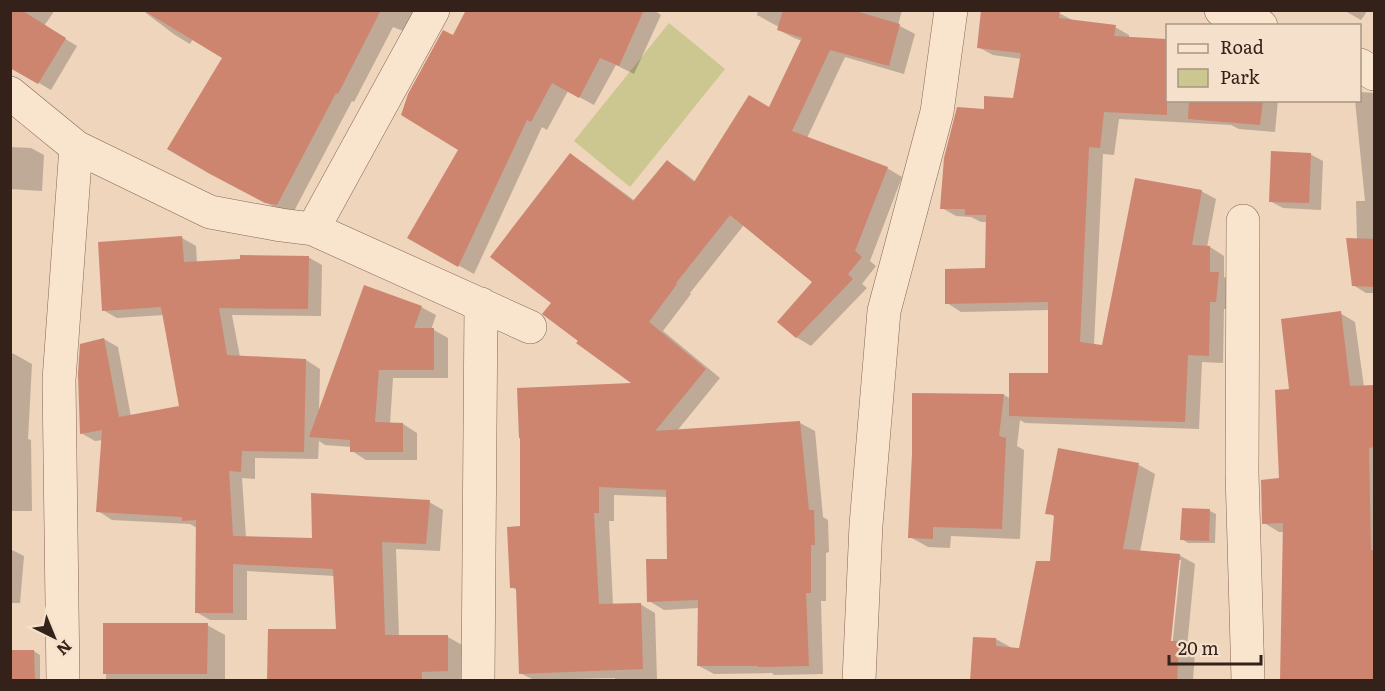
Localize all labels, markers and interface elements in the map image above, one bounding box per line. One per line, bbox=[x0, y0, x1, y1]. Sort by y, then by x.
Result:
legend bbox=[1166, 24, 1361, 102]
text: Road bbox=[1220, 33, 1264, 60]
text: Park bbox=[1220, 63, 1261, 90]
north arrow bbox=[24, 607, 84, 667]
scale bar bbox=[1169, 628, 1260, 666]
text: 20 m bbox=[1178, 634, 1219, 661]
text: N bbox=[52, 635, 78, 662]

